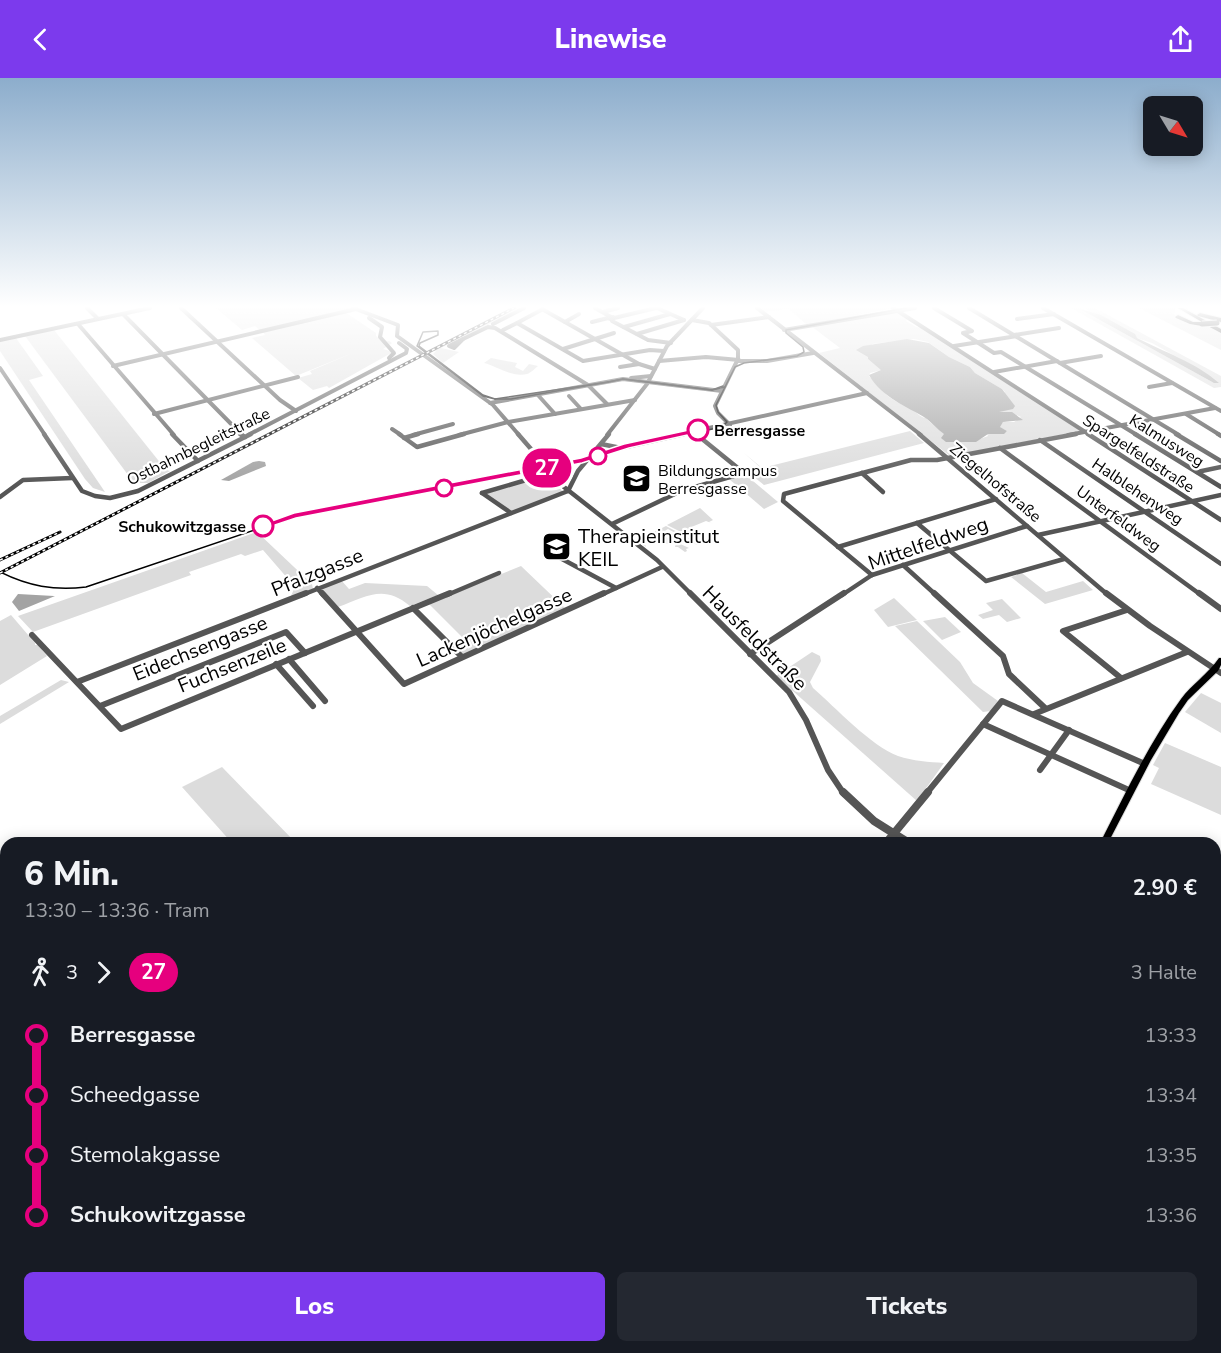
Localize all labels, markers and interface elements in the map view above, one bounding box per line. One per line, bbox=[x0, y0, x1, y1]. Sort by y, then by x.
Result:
text: Linewise bbox=[555, 21, 666, 58]
icon: back bbox=[24, 23, 57, 56]
icon: share bbox=[1164, 23, 1197, 56]
north arrow bbox=[1143, 96, 1203, 156]
map controls bbox=[1143, 96, 1203, 156]
street label: Ostbahnbegleitstraße bbox=[123, 403, 274, 491]
street label: Spargelfeldstraße bbox=[1078, 409, 1199, 498]
street label: Kalmusweg bbox=[1125, 409, 1208, 473]
marker: Berresgasse bbox=[687, 419, 709, 441]
place label: Berresgasse bbox=[714, 420, 806, 442]
street label: Ziegelhofstraße bbox=[945, 438, 1046, 528]
unlabelled marker bbox=[589, 447, 607, 465]
line badge: 27 bbox=[520, 448, 574, 488]
street label: Halblehenweg bbox=[1087, 453, 1187, 531]
text: 27 bbox=[534, 454, 560, 482]
place label: Bildungscampus Berresgasse bbox=[658, 460, 777, 500]
school or university icon: Bildungscampus Berresgasse bbox=[621, 463, 653, 495]
unlabelled marker bbox=[435, 479, 453, 497]
street label: Unterfeldweg bbox=[1072, 481, 1165, 557]
street label: Mittelfeldweg bbox=[865, 510, 992, 577]
marker: Schukowitzgasse bbox=[252, 515, 274, 537]
place label: Schukowitzgasse bbox=[118, 516, 246, 538]
place label: Therapieinstitut KEIL bbox=[578, 523, 720, 573]
school or university icon: Therapieinstitut KEIL bbox=[541, 531, 573, 563]
street label: Pfalzgasse bbox=[267, 542, 367, 603]
street label: Hausfeldstraße bbox=[696, 580, 813, 697]
street label: Lackenjöchelgasse bbox=[412, 581, 576, 674]
street label: Eidechsengasse bbox=[129, 609, 272, 688]
street label: Fuchsenzeile bbox=[174, 631, 291, 700]
text: 6 Min. bbox=[24, 852, 119, 897]
text: 2.90 € bbox=[1133, 873, 1197, 903]
text: 13:30 – 13:36 · Tram bbox=[24, 897, 210, 924]
icon: walk bbox=[24, 956, 57, 989]
icon: forward bbox=[87, 956, 120, 989]
text: 27 bbox=[141, 958, 166, 986]
text: 3 bbox=[66, 959, 78, 986]
text: 3 Halte bbox=[1131, 959, 1197, 986]
text: Berresgasse bbox=[70, 1020, 196, 1050]
text: 13:33 bbox=[1144, 1022, 1197, 1049]
text: Scheedgasse bbox=[70, 1080, 200, 1110]
text: 13:34 bbox=[1144, 1082, 1197, 1109]
text: Stemolakgasse bbox=[70, 1140, 220, 1170]
text: 13:35 bbox=[1144, 1142, 1197, 1169]
text: Schukowitzgasse bbox=[70, 1200, 246, 1230]
text: 13:36 bbox=[1144, 1202, 1197, 1229]
button: Los bbox=[24, 1272, 605, 1341]
button: Tickets bbox=[617, 1272, 1197, 1341]

